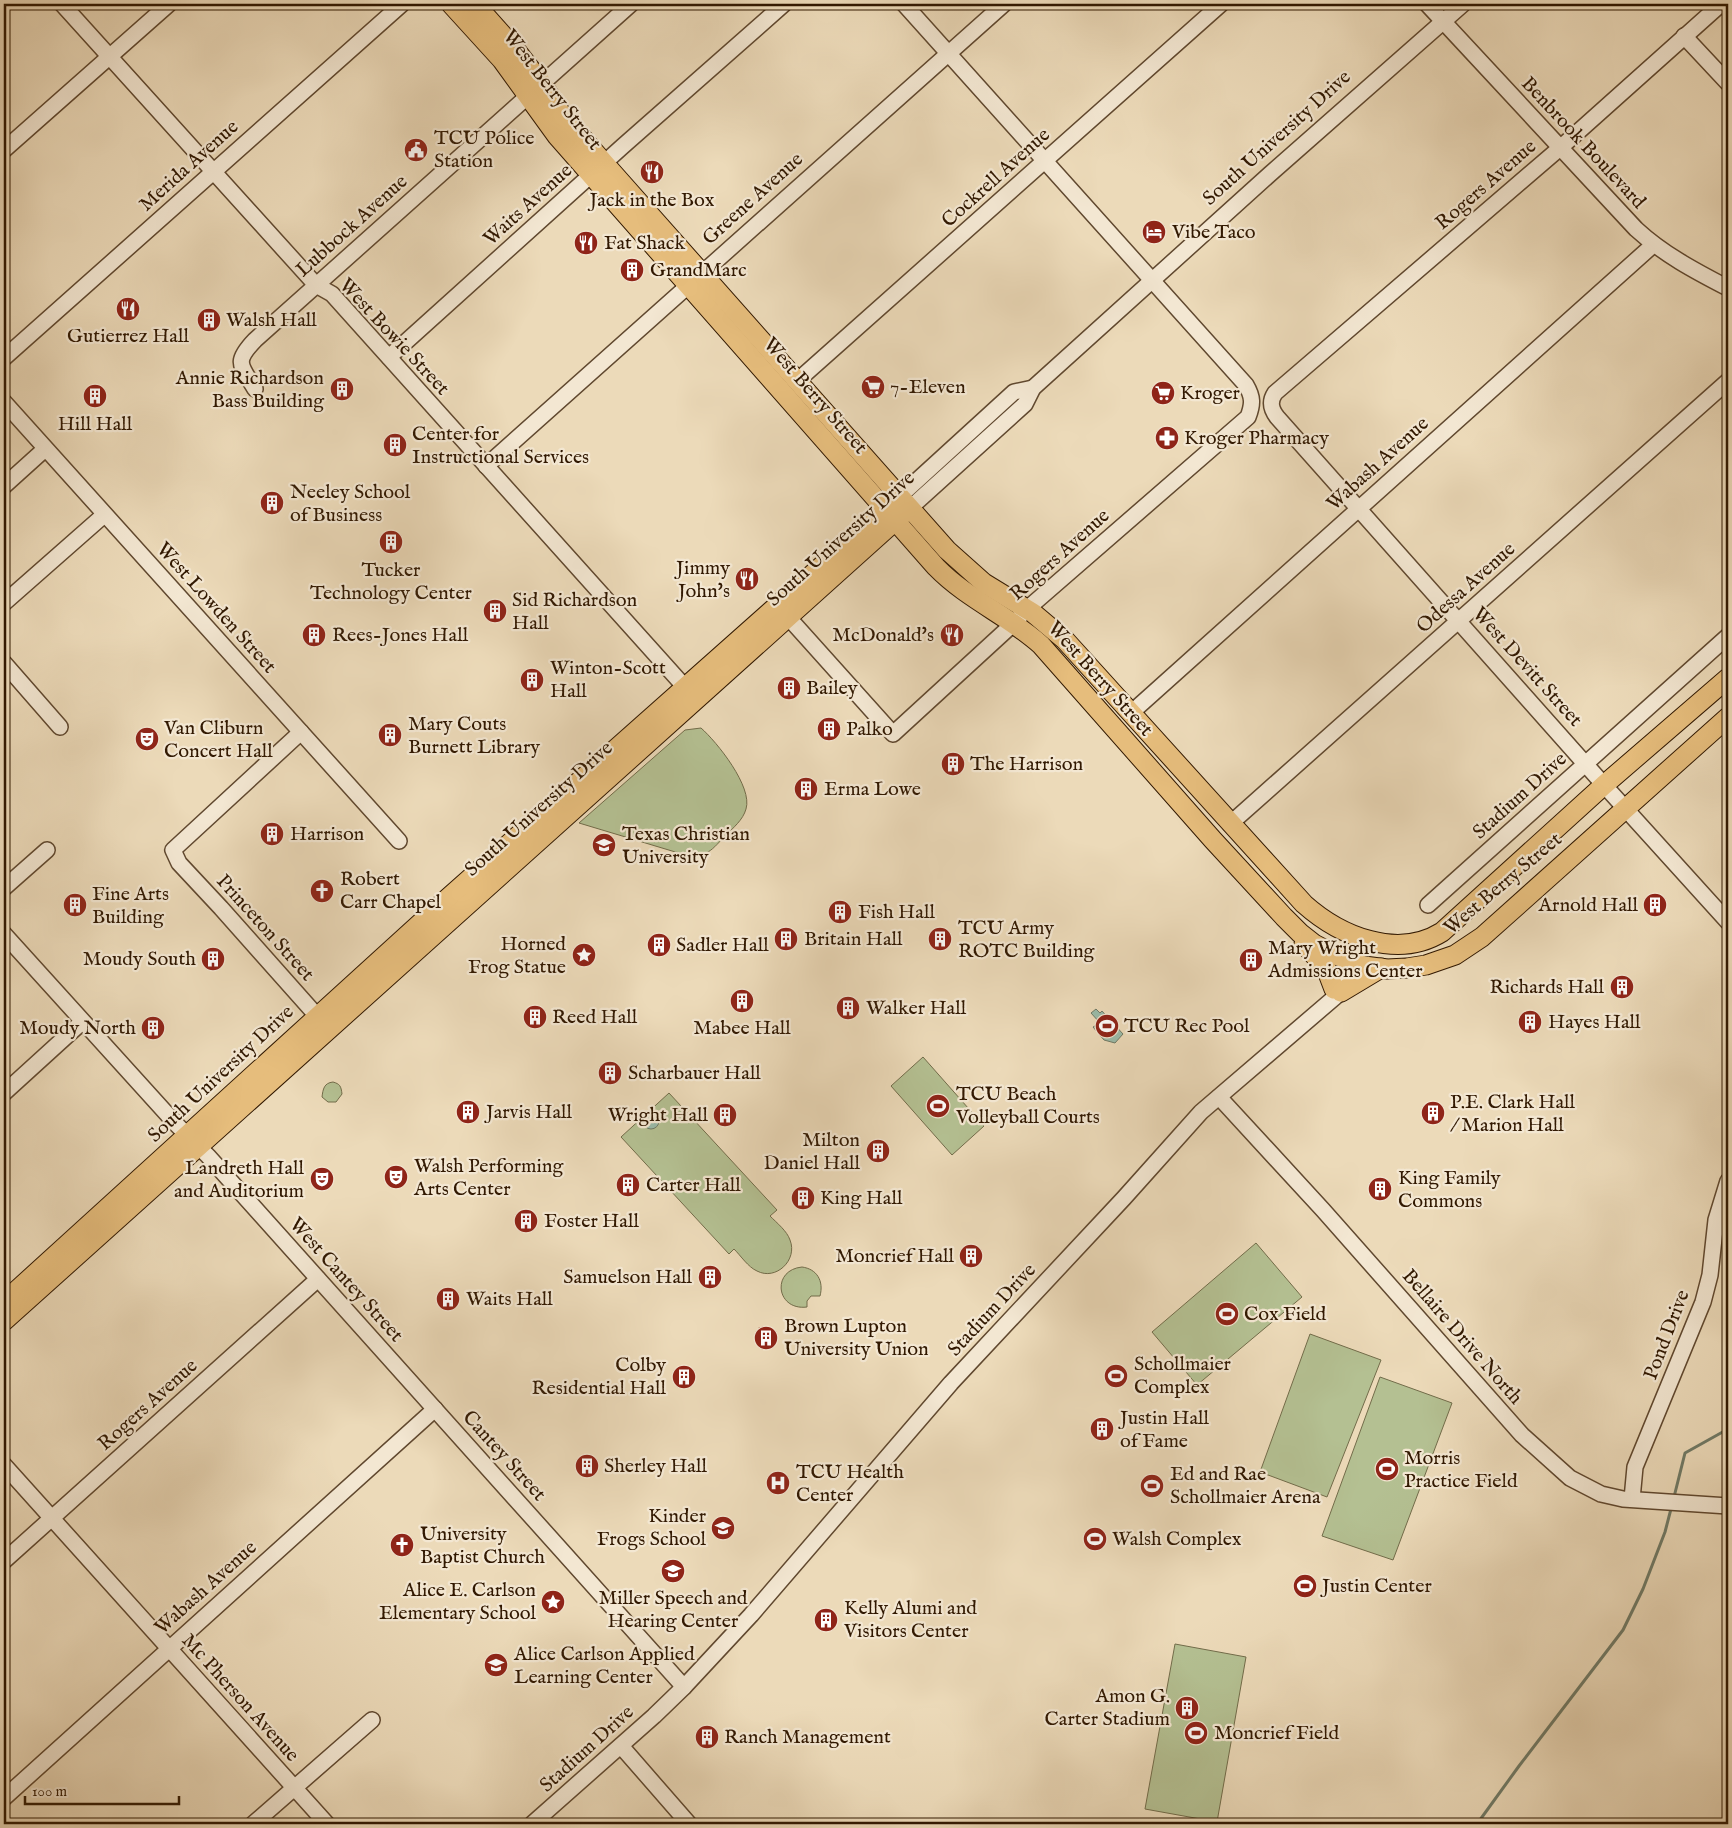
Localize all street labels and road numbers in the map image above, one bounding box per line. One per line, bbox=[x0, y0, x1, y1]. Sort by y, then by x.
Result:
street label: West Berry Street bbox=[497, 25, 607, 156]
street label: South University Drive bbox=[1198, 65, 1356, 211]
street label: Benbrook Boulevard bbox=[1515, 72, 1651, 215]
street label: Merida Avenue bbox=[134, 115, 244, 217]
street label: Cockrell Avenue bbox=[937, 123, 1055, 233]
street label: Rogers Avenue bbox=[1430, 134, 1542, 236]
street label: Greene Avenue bbox=[697, 147, 809, 251]
street label: Waits Avenue bbox=[478, 159, 578, 251]
street label: Lubbock Avenue bbox=[291, 169, 413, 283]
street label: West Bowie Street bbox=[333, 273, 455, 401]
street label: West Berry Street bbox=[758, 333, 873, 460]
street label: Wabash Avenue bbox=[1322, 412, 1434, 516]
street label: South University Drive bbox=[762, 466, 920, 612]
street label: Rogers Avenue bbox=[1005, 504, 1115, 606]
street label: West Lowden Street bbox=[150, 537, 282, 679]
street label: Odessa Avenue bbox=[1411, 537, 1521, 639]
street label: West Devitt Street bbox=[1467, 602, 1587, 732]
street label: West Berry Street bbox=[1042, 616, 1158, 742]
street label: South University Drive bbox=[460, 736, 618, 882]
street label: Stadium Drive bbox=[1468, 747, 1572, 845]
street label: West Berry Street bbox=[1439, 827, 1567, 941]
street label: Princeton Street bbox=[211, 870, 320, 987]
street label: South University Drive bbox=[143, 1000, 299, 1148]
street label: West Cantey Street bbox=[284, 1213, 409, 1348]
street label: Stadium Drive bbox=[942, 1258, 1042, 1362]
street label: Bellaire Drive North bbox=[1396, 1264, 1528, 1410]
street label: Pond Drive bbox=[1638, 1287, 1696, 1383]
street label: Rogers Avenue bbox=[93, 1354, 203, 1456]
street label: Cantey Street bbox=[457, 1405, 551, 1507]
street label: Wabash Avenue bbox=[150, 1536, 262, 1640]
street label: Mc Pherson Avenue bbox=[176, 1629, 304, 1767]
street label: Stadium Drive bbox=[535, 1700, 639, 1798]

